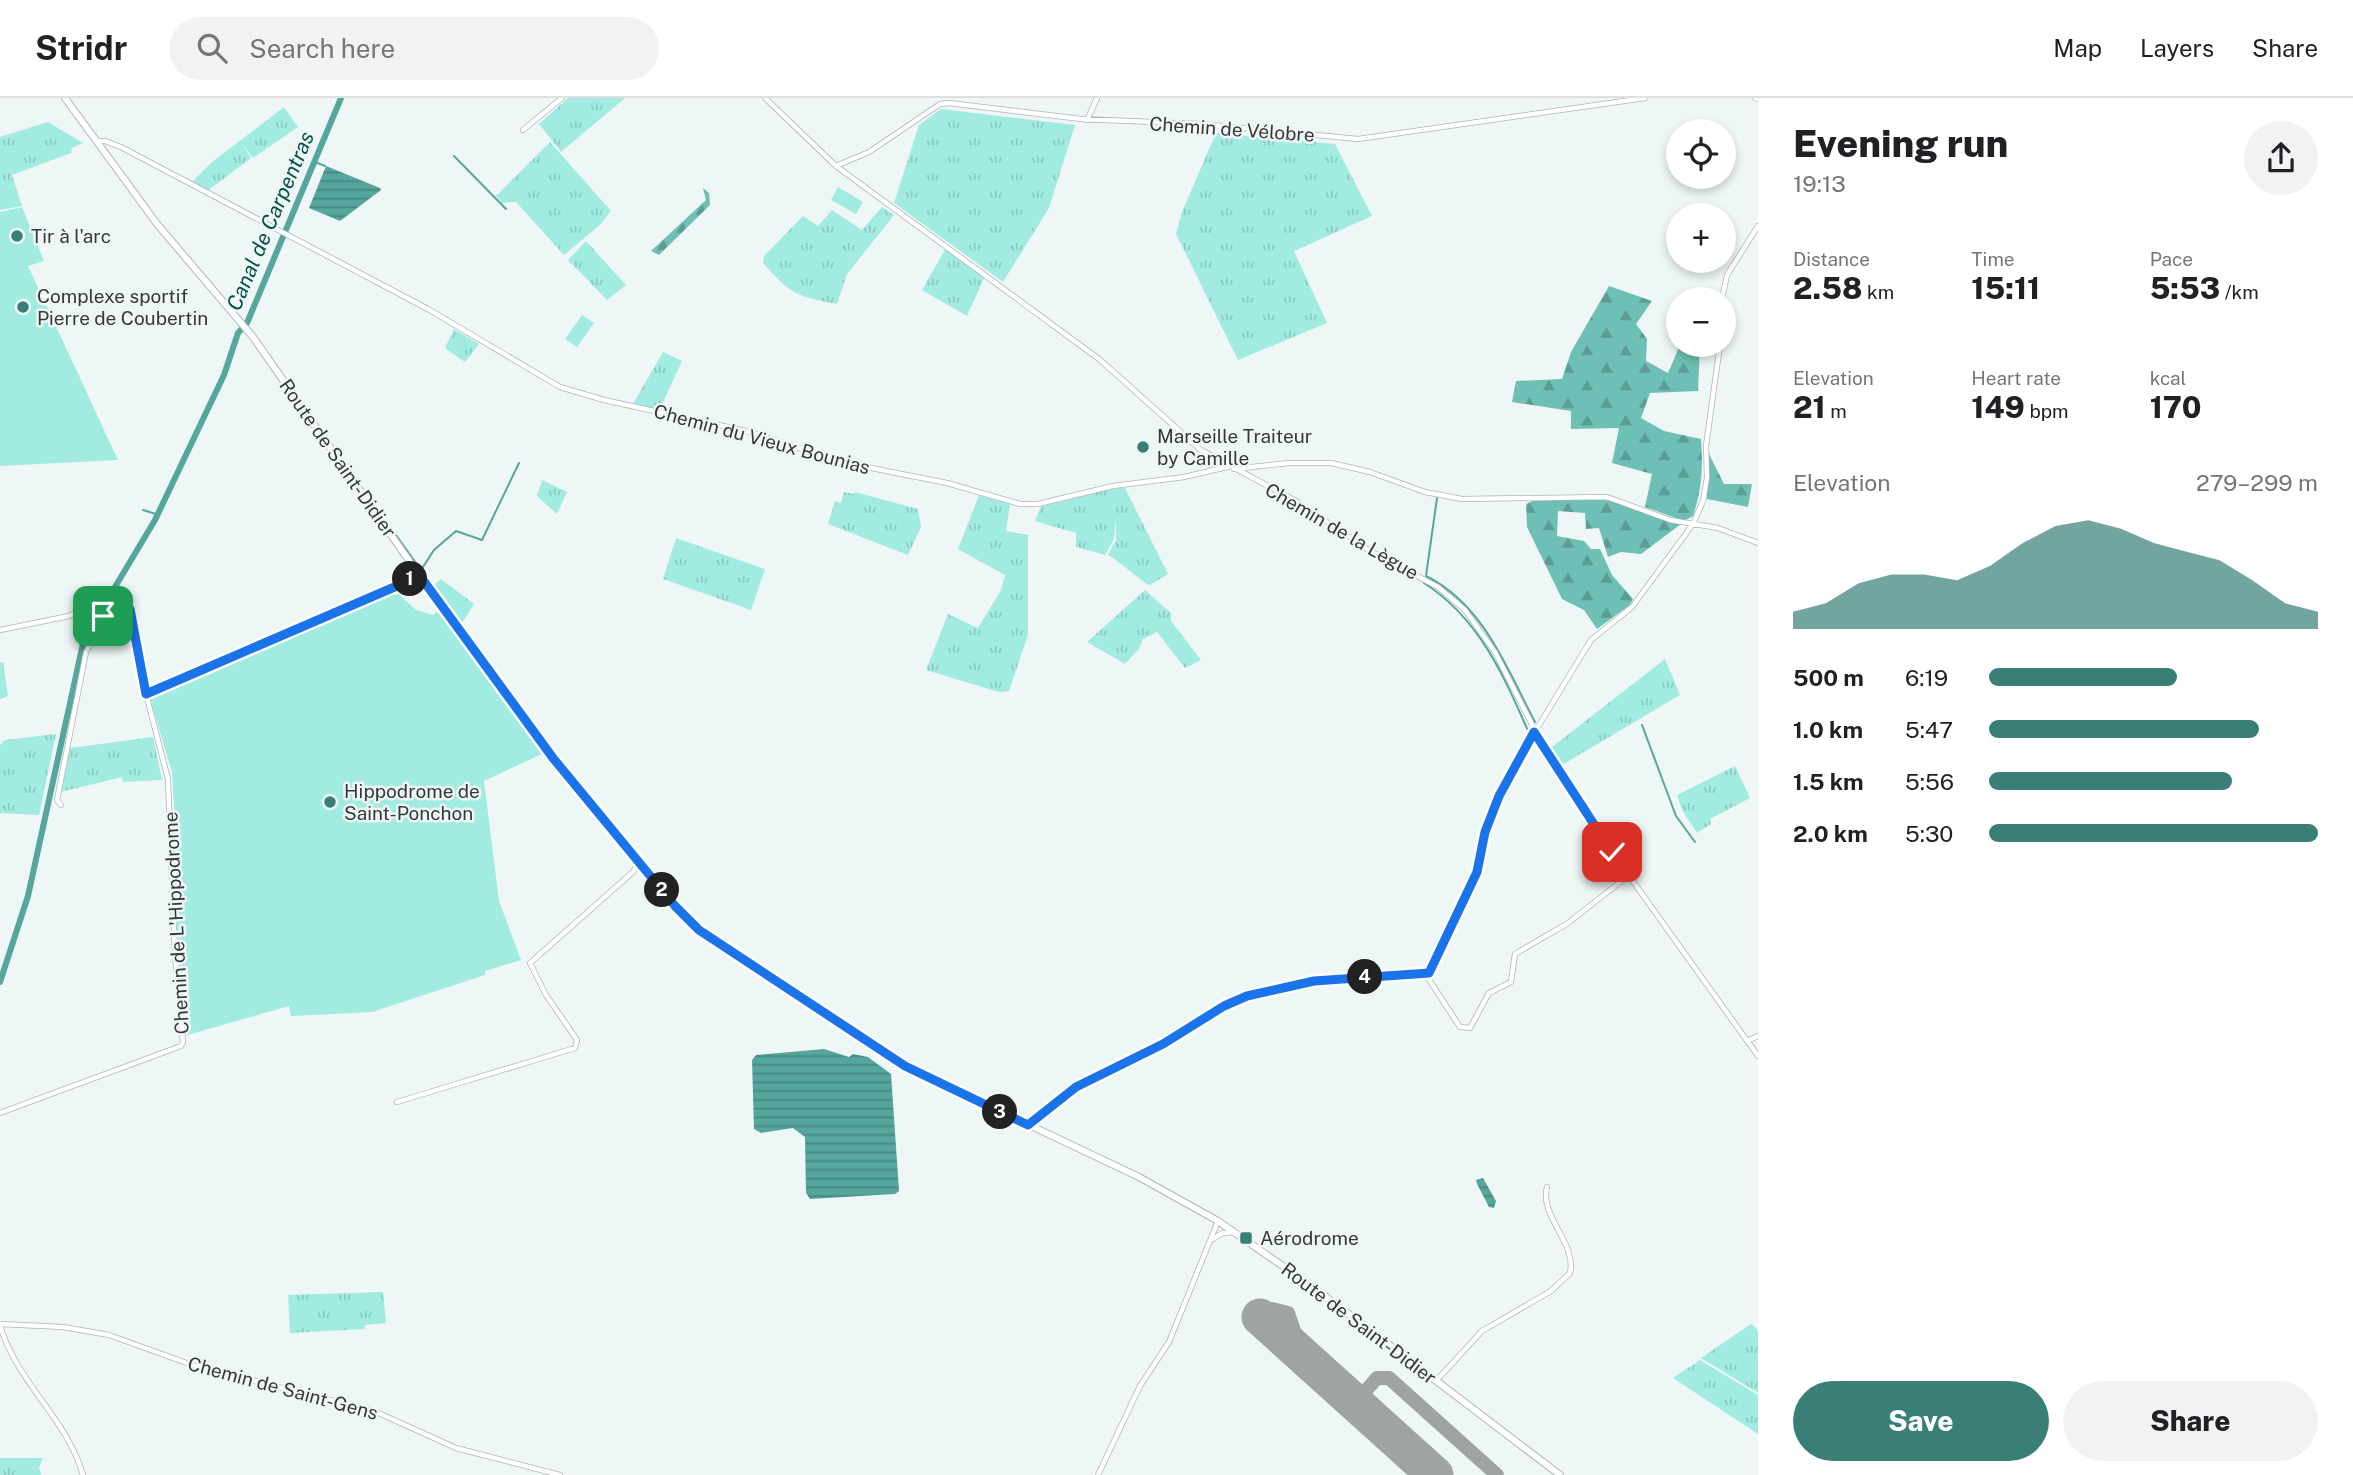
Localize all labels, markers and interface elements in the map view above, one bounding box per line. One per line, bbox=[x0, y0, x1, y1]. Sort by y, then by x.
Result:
search box bbox=[169, 17, 659, 80]
text: Stridr bbox=[35, 29, 127, 67]
icon: search bbox=[193, 29, 231, 67]
text: Search here bbox=[249, 33, 395, 64]
text: Map bbox=[2053, 34, 2102, 62]
text: Layers bbox=[2140, 34, 2214, 62]
text: Share bbox=[2252, 34, 2318, 62]
street label: Chemin de Vélobre bbox=[1149, 112, 1315, 146]
map controls bbox=[1666, 119, 1736, 357]
button: locate bbox=[1666, 119, 1736, 189]
text: Evening run bbox=[1793, 121, 2008, 166]
button: share bbox=[2244, 121, 2318, 195]
water label: Canal de Carpentras bbox=[221, 128, 319, 314]
text: 19:13 bbox=[1793, 170, 1846, 197]
button: + bbox=[1666, 203, 1736, 273]
place label: Tir à l'arc bbox=[31, 225, 111, 247]
marker: Tir à l'arc bbox=[9, 228, 25, 244]
text: Distance bbox=[1793, 248, 1870, 270]
text: Time bbox=[1971, 248, 2015, 270]
text: Pace bbox=[2150, 248, 2193, 270]
text: 2.58 bbox=[1793, 270, 1862, 306]
text: 15:11 bbox=[1971, 270, 2040, 306]
text: 5:53 bbox=[2150, 270, 2220, 306]
text: km bbox=[1862, 281, 1894, 303]
text: /km bbox=[2220, 281, 2259, 303]
place label: Complexe sportif Pierre de Coubertin bbox=[37, 285, 208, 329]
button: − bbox=[1666, 287, 1736, 357]
marker: Complexe sportif Pierre de Coubertin bbox=[15, 299, 31, 315]
text: Elevation bbox=[1793, 367, 1874, 389]
text: Heart rate bbox=[1971, 367, 2061, 389]
text: kcal bbox=[2150, 367, 2186, 389]
street label: Route de Saint-Didier bbox=[275, 375, 401, 541]
text: 21 bbox=[1793, 389, 1826, 425]
text: 149 bbox=[1971, 389, 2025, 425]
text: 170 bbox=[2150, 389, 2202, 425]
street label: Chemin du Vieux Bounias bbox=[652, 400, 872, 478]
text: m bbox=[1826, 400, 1847, 422]
text: bpm bbox=[2025, 400, 2068, 422]
place label: Marseille Traiteur by Camille bbox=[1157, 425, 1312, 469]
marker: Marseille Traiteur by Camille bbox=[1135, 439, 1151, 455]
text: Elevation bbox=[1793, 469, 1891, 496]
text: 279–299 m bbox=[2196, 469, 2318, 496]
street label: Chemin de la Lègue bbox=[1261, 478, 1423, 584]
pin: 1 bbox=[392, 561, 428, 596]
text: 1 bbox=[405, 567, 414, 589]
pin bbox=[73, 586, 133, 646]
icon: arrive bbox=[84, 597, 122, 635]
text: 500 m bbox=[1793, 664, 1864, 691]
text: 6:19 bbox=[1905, 664, 1948, 691]
text: 1.0 km bbox=[1793, 716, 1863, 743]
text: 5:47 bbox=[1905, 716, 1953, 743]
text: 1.5 km bbox=[1793, 768, 1864, 795]
text: 5:56 bbox=[1905, 768, 1954, 795]
place label: Hippodrome de Saint-Ponchon bbox=[344, 780, 480, 824]
marker: Hippodrome de Saint-Ponchon bbox=[322, 794, 338, 810]
street label: Chemin de L'Hippodrome bbox=[159, 811, 193, 1035]
text: 2.0 km bbox=[1793, 820, 1868, 847]
text: 5:30 bbox=[1905, 820, 1953, 847]
pin bbox=[1582, 822, 1642, 882]
icon: check bbox=[1593, 833, 1631, 871]
pin: 2 bbox=[644, 872, 680, 908]
text: 2 bbox=[655, 878, 668, 900]
pin: 4 bbox=[1348, 960, 1382, 994]
text: 4 bbox=[1358, 965, 1371, 987]
pin: 3 bbox=[982, 1094, 1018, 1130]
text: 3 bbox=[993, 1100, 1006, 1122]
place label: Aérodrome bbox=[1260, 1227, 1359, 1249]
marker: Aérodrome bbox=[1238, 1230, 1254, 1246]
street label: Route de Saint-Didier bbox=[1277, 1258, 1441, 1388]
street label: Chemin de Saint-Gens bbox=[186, 1352, 380, 1424]
button: Save bbox=[1793, 1381, 2049, 1461]
button: Share bbox=[2063, 1381, 2318, 1461]

